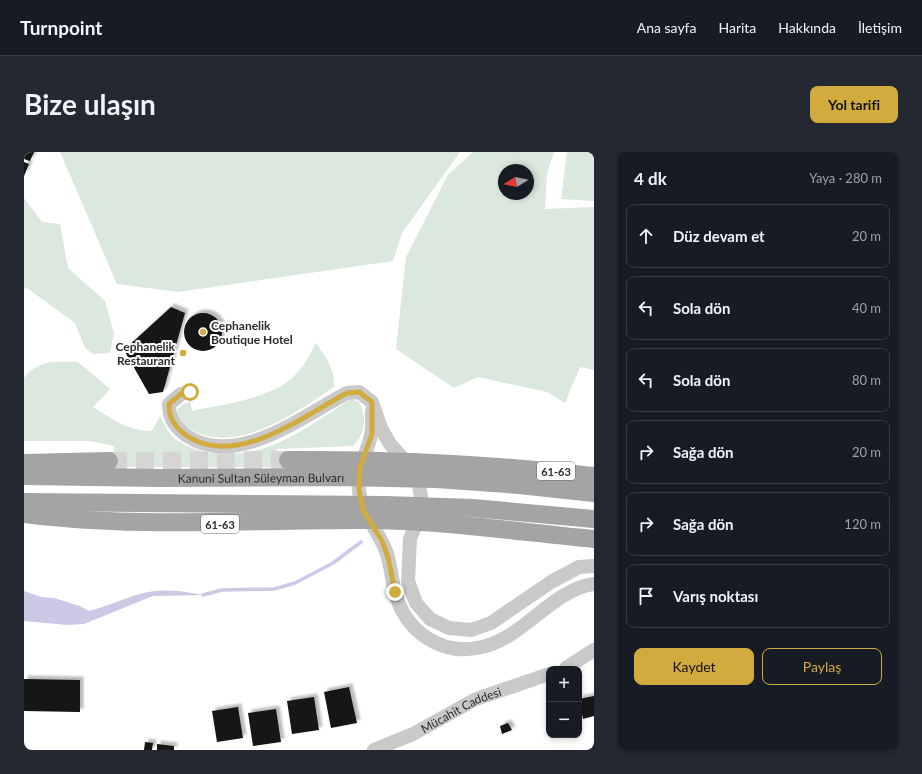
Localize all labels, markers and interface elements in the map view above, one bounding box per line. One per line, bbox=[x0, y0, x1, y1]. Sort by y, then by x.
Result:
text: Turnpoint bbox=[20, 16, 102, 39]
text: Ana sayfa bbox=[637, 19, 696, 36]
text: Harita bbox=[718, 19, 756, 36]
text: Hakkında bbox=[778, 19, 836, 36]
text: İletişim bbox=[858, 19, 902, 36]
button: Yol tarifi bbox=[810, 86, 898, 123]
text: Bize ulaşın bbox=[24, 87, 156, 121]
north arrow bbox=[498, 164, 534, 200]
text: 4 dk bbox=[634, 168, 667, 189]
text: Yaya · 280 m bbox=[809, 170, 882, 186]
icon: ahead bbox=[635, 225, 657, 247]
text: Düz devam et bbox=[673, 227, 765, 245]
text: 20 m bbox=[852, 228, 881, 244]
icon: left bbox=[635, 297, 657, 319]
text: Sola dön bbox=[673, 299, 730, 317]
text: 40 m bbox=[852, 300, 881, 316]
place label: Cephanelik Boutique Hotel bbox=[211, 318, 293, 347]
marker: Cephanelik Boutique Hotel bbox=[198, 327, 208, 337]
place label: Cephanelik Restaurant bbox=[115, 339, 176, 368]
marker: Cephanelik Restaurant bbox=[178, 348, 188, 358]
icon: left bbox=[635, 369, 657, 391]
text: Sola dön bbox=[673, 371, 730, 389]
text: 80 m bbox=[852, 372, 881, 388]
route start bbox=[181, 383, 199, 401]
icon: right bbox=[635, 441, 657, 463]
text: Sağa dön bbox=[673, 443, 734, 461]
text: 20 m bbox=[852, 444, 881, 460]
road number: 61-63 bbox=[537, 462, 575, 480]
street label: Kanuni Sultan Süleyman Bulvarı bbox=[178, 469, 344, 485]
icon: right bbox=[635, 513, 657, 535]
road number: 61-63 bbox=[201, 515, 239, 533]
text: Sağa dön bbox=[673, 515, 734, 533]
text: 120 m bbox=[844, 516, 881, 532]
route end bbox=[386, 583, 404, 601]
icon: arrive bbox=[635, 585, 657, 607]
text: Varış noktası bbox=[673, 587, 758, 605]
button: Kaydet bbox=[634, 648, 754, 685]
button: Paylaş bbox=[762, 648, 882, 685]
map controls bbox=[546, 666, 582, 738]
button: + bbox=[546, 666, 582, 702]
street label: Mücahit Caddesi bbox=[418, 683, 503, 736]
button: − bbox=[546, 702, 582, 738]

